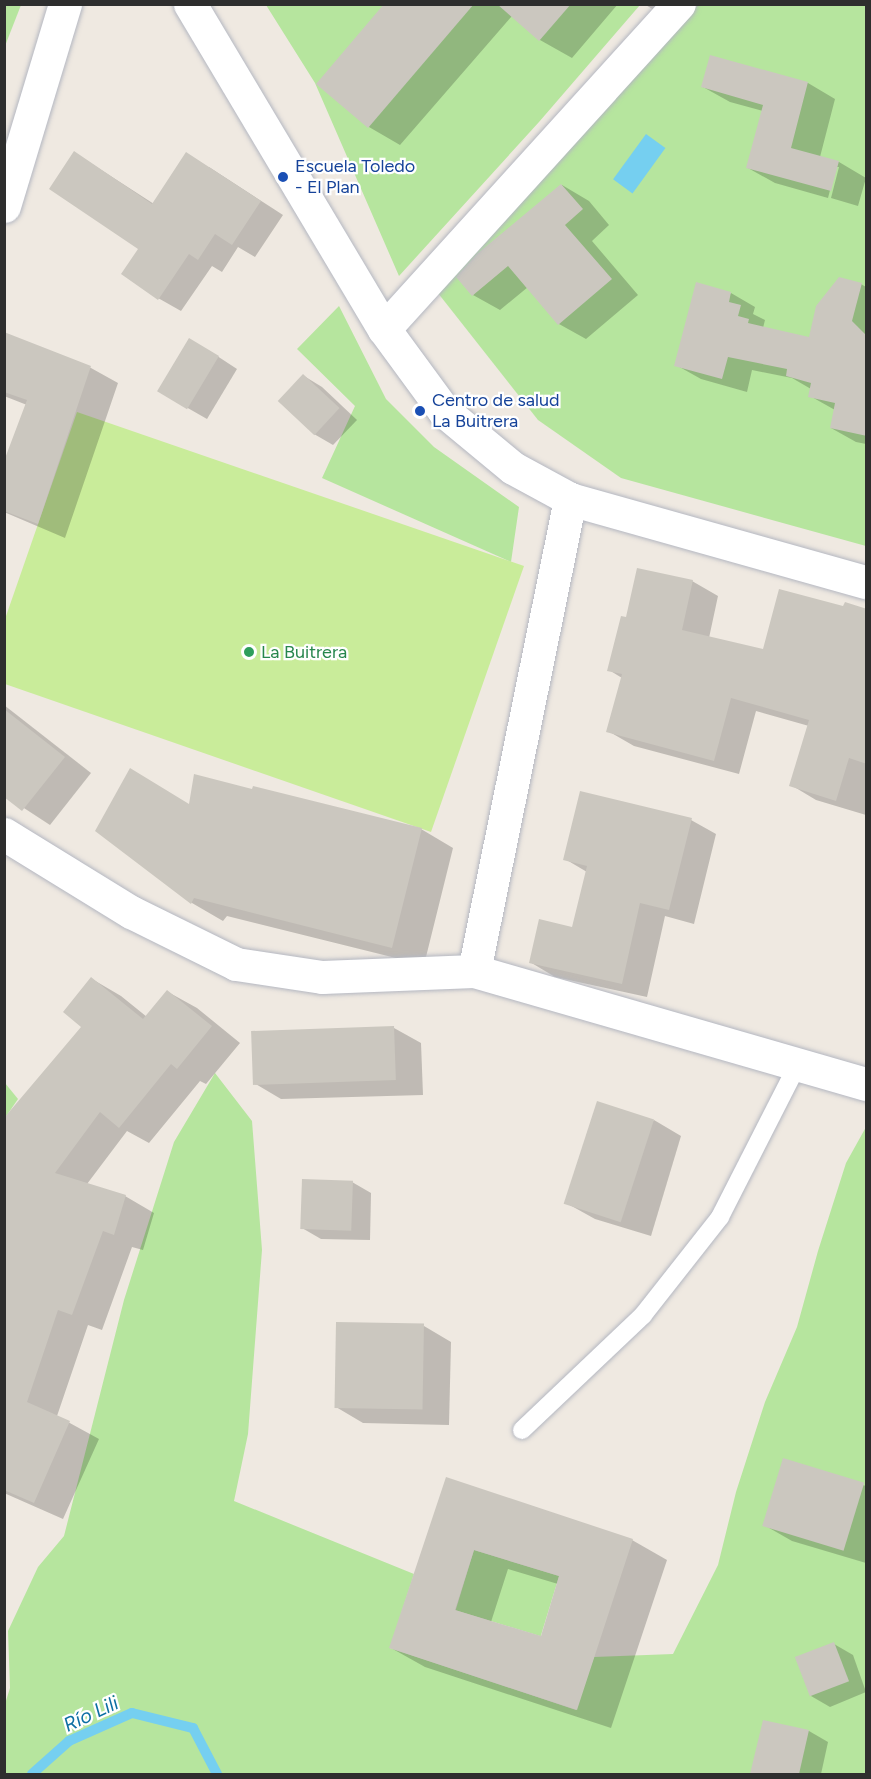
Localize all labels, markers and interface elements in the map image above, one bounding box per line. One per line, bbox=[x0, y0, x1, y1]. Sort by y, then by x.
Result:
place label: Escuela Toledo - El Plan bbox=[295, 156, 415, 198]
marker: Escuela Toledo - El Plan bbox=[276, 170, 290, 184]
place label: Centro de salud La Buitrera bbox=[432, 390, 560, 432]
marker: Centro de salud La Buitrera bbox=[413, 404, 427, 418]
place label: La Buitrera bbox=[261, 641, 347, 663]
marker: La Buitrera bbox=[242, 645, 256, 659]
water label: Río Lili bbox=[60, 1691, 122, 1737]

